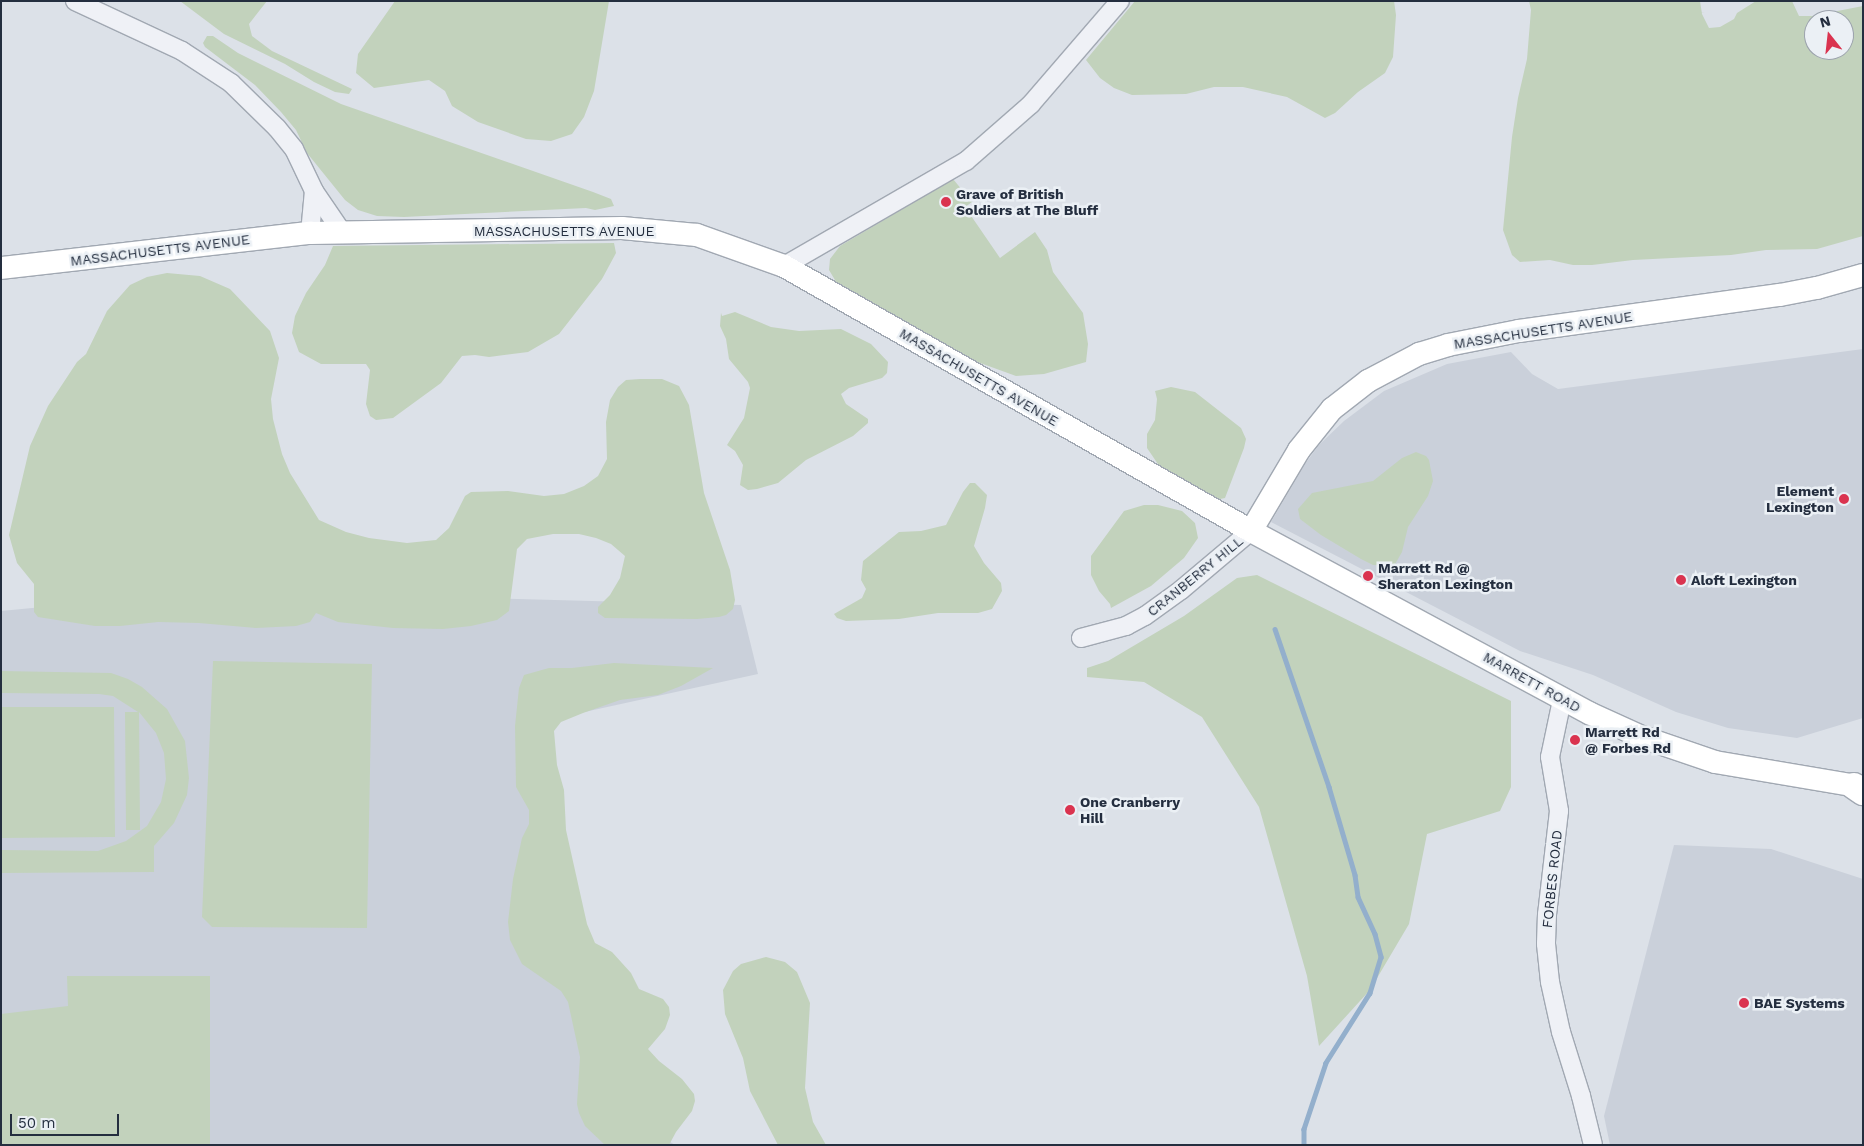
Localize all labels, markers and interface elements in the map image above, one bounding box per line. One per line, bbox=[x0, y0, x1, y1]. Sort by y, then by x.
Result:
north arrow bbox=[1804, 10, 1854, 60]
text: N bbox=[1818, 12, 1832, 31]
place label: Grave of British Soldiers at The Bluff bbox=[956, 186, 1098, 218]
marker: Grave of British Soldiers at The Bluff bbox=[940, 196, 952, 208]
street label: MASSACHUSETTS AVENUE bbox=[473, 223, 655, 239]
street label: MASSACHUSETTS AVENUE bbox=[69, 231, 251, 269]
street label: MASSACHUSETTS AVENUE bbox=[1452, 308, 1634, 352]
street label: MASSACHUSETTS AVENUE bbox=[896, 324, 1062, 430]
place label: Element Lexington bbox=[1766, 483, 1834, 516]
marker: Element Lexington bbox=[1838, 493, 1850, 505]
street label: CRANBERRY HILL bbox=[1144, 532, 1246, 620]
place label: Marrett Rd @ Sheraton Lexington bbox=[1378, 560, 1513, 592]
marker: Marrett Rd @ Sheraton Lexington bbox=[1362, 570, 1374, 582]
place label: Aloft Lexington bbox=[1691, 572, 1797, 588]
marker: Aloft Lexington bbox=[1675, 574, 1687, 586]
street label: MARRETT ROAD bbox=[1480, 648, 1584, 716]
place label: Marrett Rd @ Forbes Rd bbox=[1585, 724, 1671, 756]
marker: Marrett Rd @ Forbes Rd bbox=[1569, 734, 1581, 746]
place label: One Cranberry Hill bbox=[1080, 794, 1180, 826]
marker: One Cranberry Hill bbox=[1064, 804, 1076, 816]
street label: FORBES ROAD bbox=[1538, 829, 1566, 929]
place label: BAE Systems bbox=[1754, 995, 1845, 1011]
marker: BAE Systems bbox=[1738, 997, 1750, 1009]
scale bar bbox=[12, 1104, 121, 1136]
text: 50 m bbox=[18, 1114, 55, 1132]

